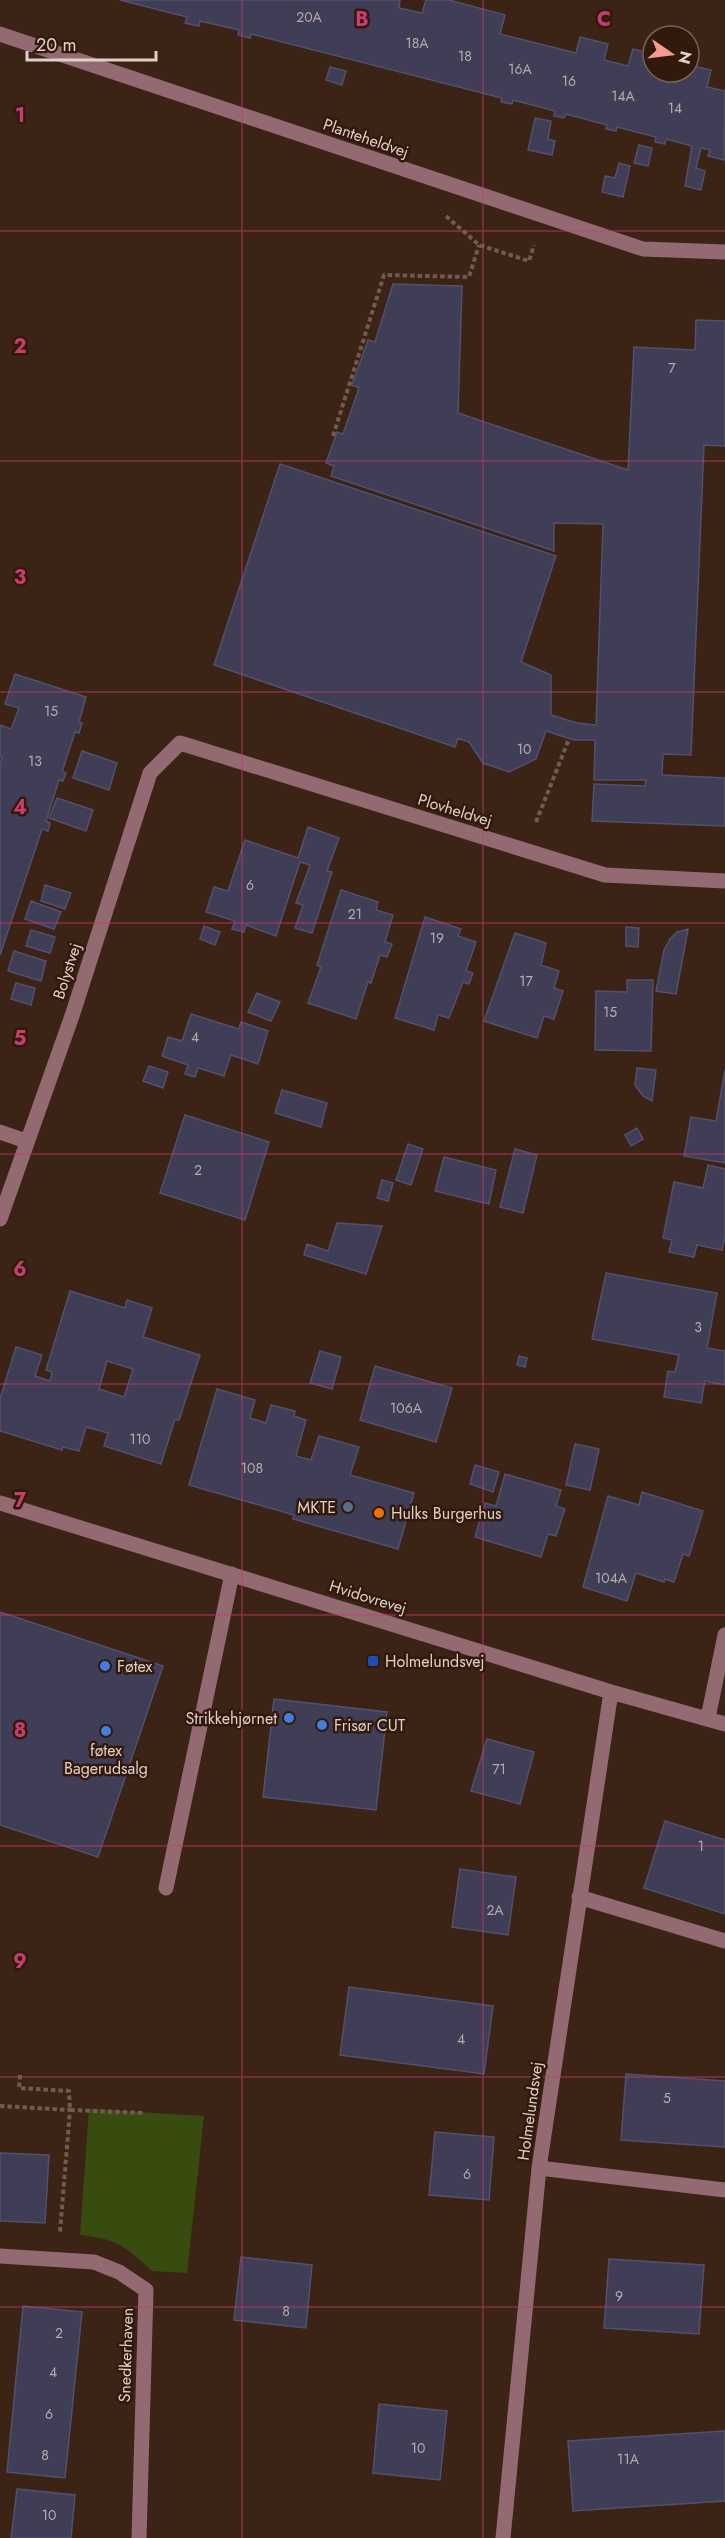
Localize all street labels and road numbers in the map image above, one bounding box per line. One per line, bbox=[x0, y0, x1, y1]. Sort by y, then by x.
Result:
street label: Planteheldvej bbox=[320, 113, 412, 163]
street label: Plovheldvej bbox=[415, 788, 495, 832]
street label: Bolystvej bbox=[47, 940, 87, 1002]
street label: Hvidovrevej bbox=[327, 1574, 409, 1620]
street label: Holmelundsvej bbox=[512, 2060, 548, 2162]
street label: Snedkerhaven bbox=[113, 2307, 139, 2403]

